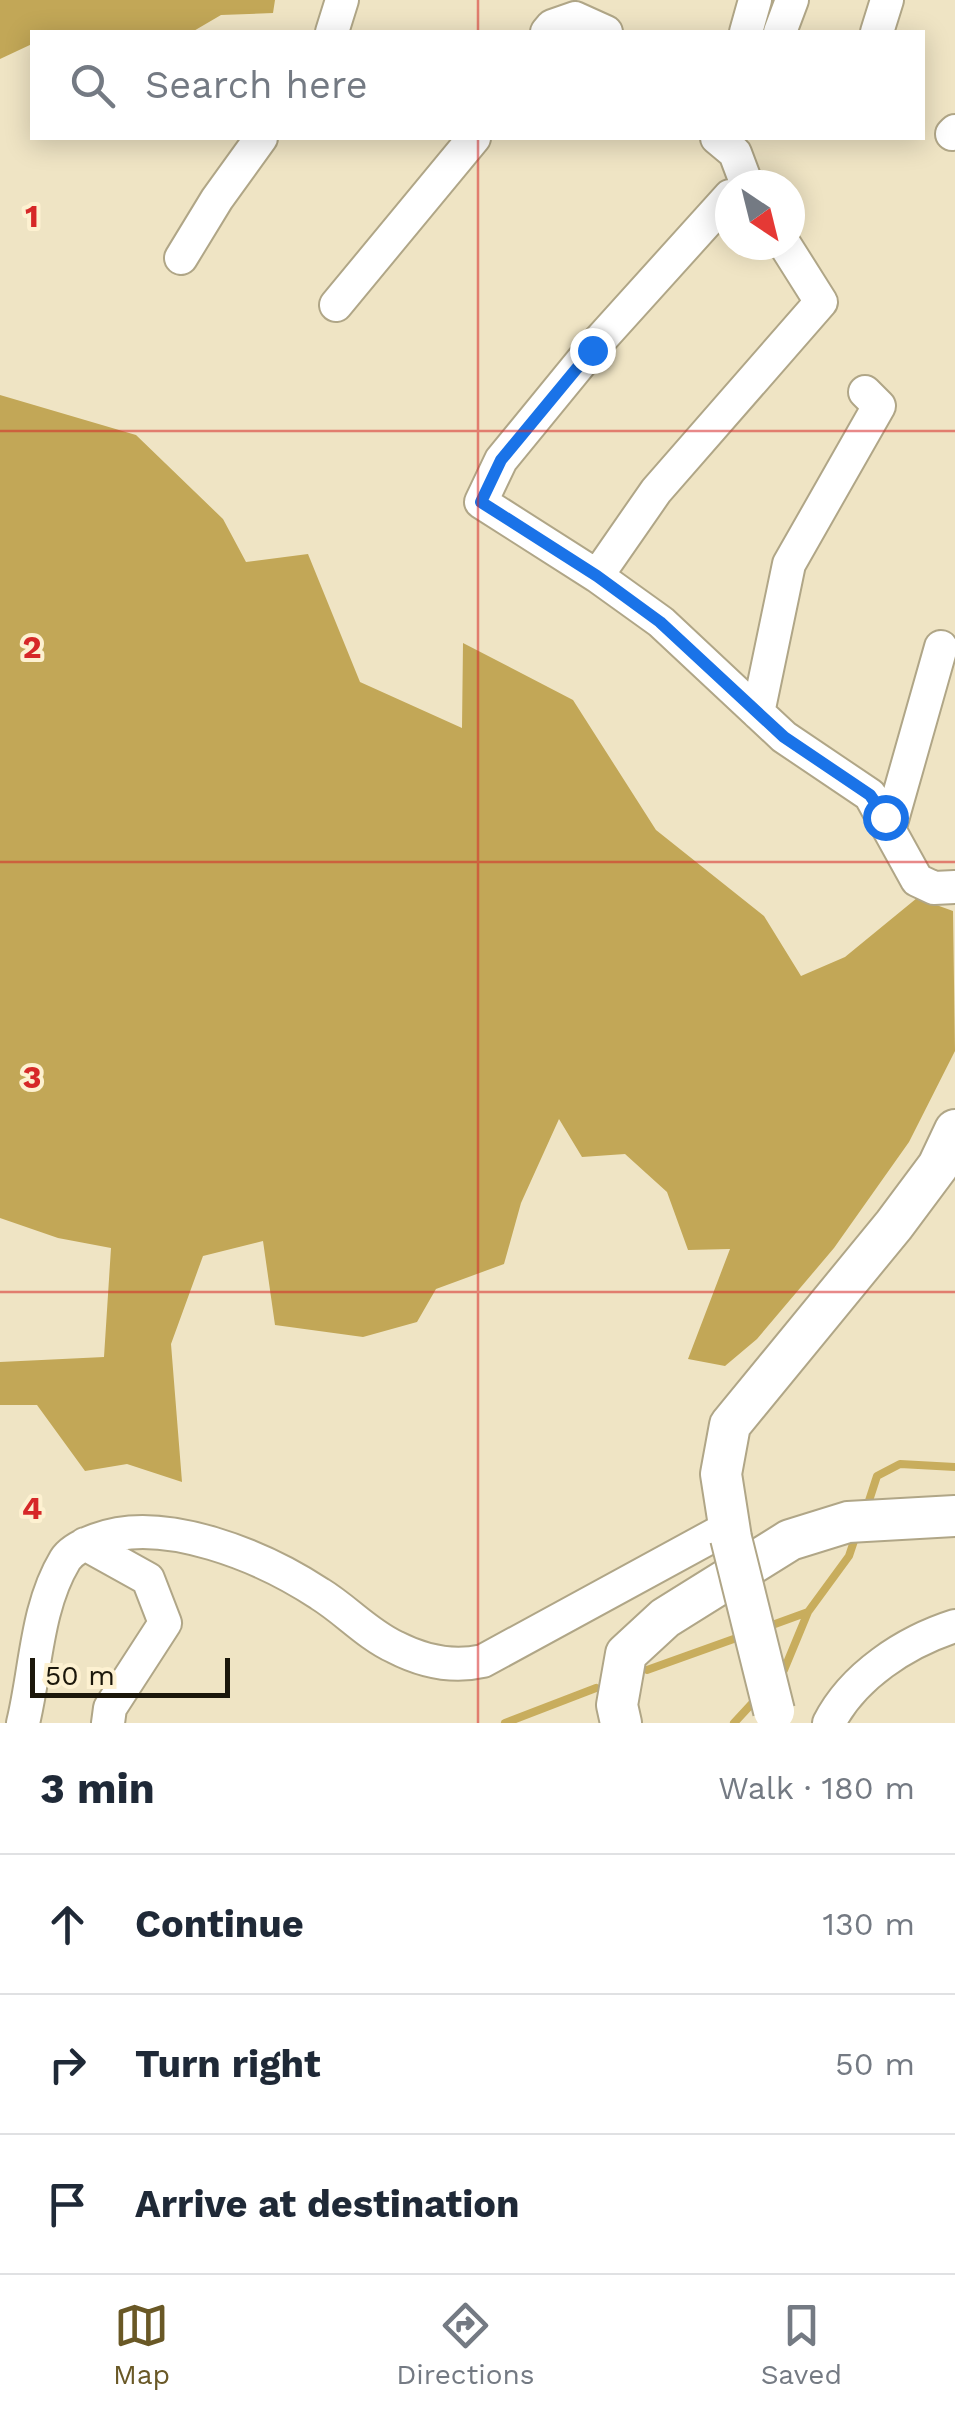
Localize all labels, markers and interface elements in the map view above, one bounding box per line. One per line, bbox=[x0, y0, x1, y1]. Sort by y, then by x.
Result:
search box bbox=[30, 30, 925, 140]
icon: search bbox=[65, 58, 120, 113]
text: Search here bbox=[145, 63, 368, 107]
north arrow bbox=[715, 170, 805, 260]
text: 1 bbox=[25, 197, 39, 235]
route end bbox=[570, 328, 616, 374]
text: 2 bbox=[22, 628, 42, 666]
route start bbox=[863, 795, 909, 841]
text: 3 bbox=[23, 1058, 41, 1096]
text: 4 bbox=[22, 1489, 42, 1527]
scale bar bbox=[30, 1653, 230, 1698]
text: 50 m bbox=[45, 1659, 115, 1692]
text: 3 min bbox=[40, 1764, 155, 1813]
text: Walk · 180 m bbox=[718, 1769, 915, 1807]
icon: ahead bbox=[40, 1897, 95, 1952]
text: Continue bbox=[135, 1902, 304, 1946]
text: 130 m bbox=[823, 1905, 915, 1943]
icon: right bbox=[40, 2037, 95, 2092]
text: Turn right bbox=[135, 2042, 321, 2086]
text: 50 m bbox=[835, 2045, 915, 2083]
icon: arrive bbox=[40, 2177, 95, 2232]
text: Arrive at destination bbox=[135, 2182, 520, 2226]
tab: Map bbox=[113, 2298, 170, 2391]
tab: Directions bbox=[396, 2298, 535, 2391]
tab: Saved bbox=[761, 2298, 842, 2391]

